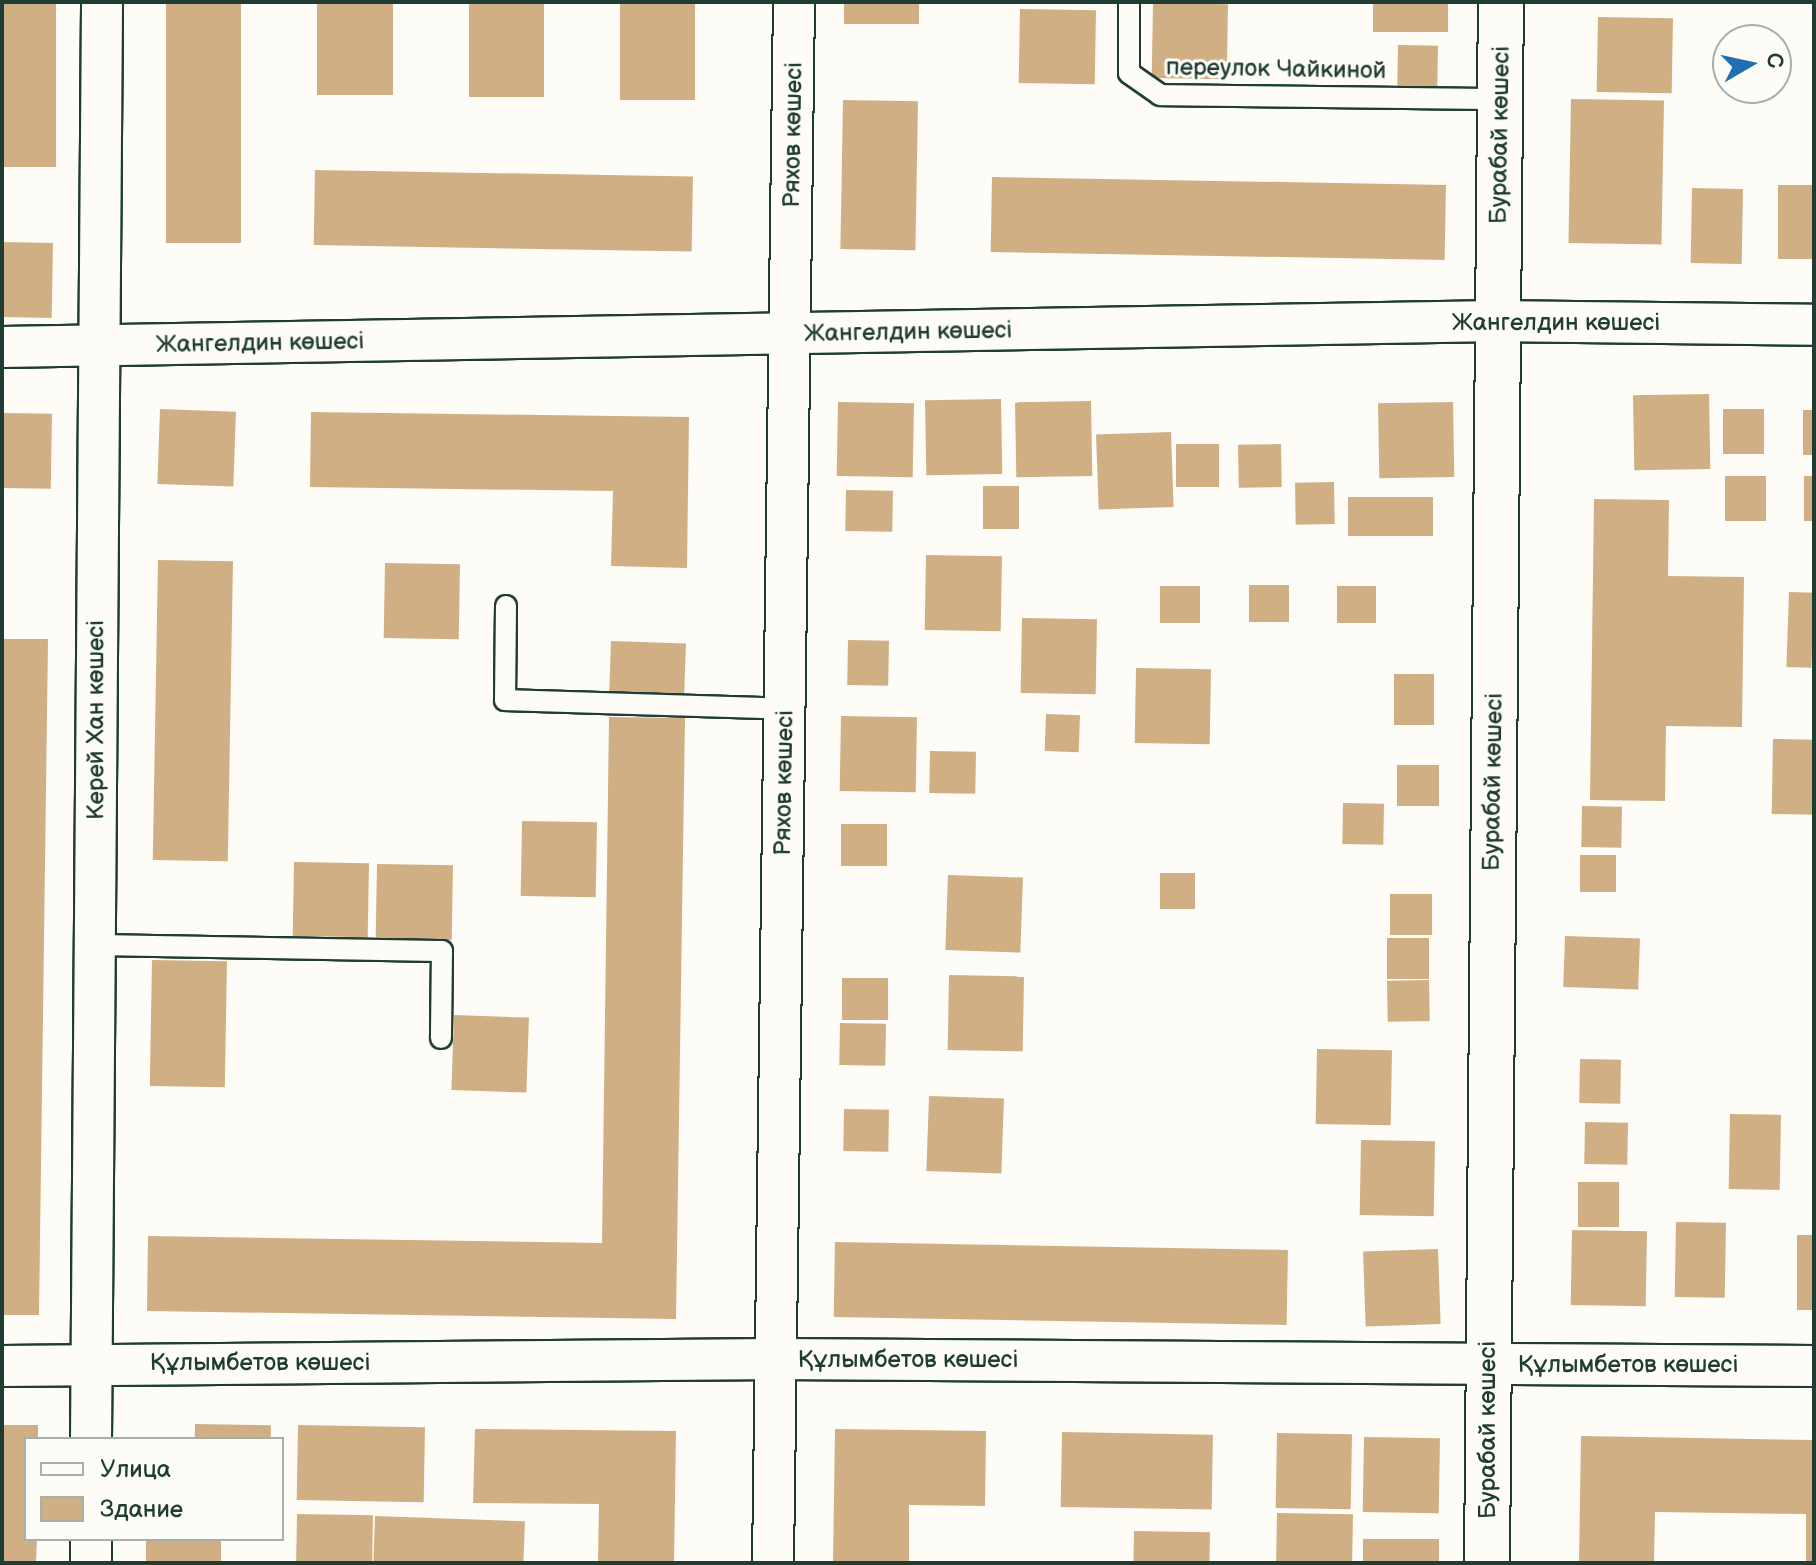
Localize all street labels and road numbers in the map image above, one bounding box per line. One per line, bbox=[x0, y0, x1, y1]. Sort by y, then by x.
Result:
street label: Бурабай көшесі bbox=[1484, 46, 1516, 224]
street label: переулок Чайкиной bbox=[1166, 53, 1386, 85]
street label: Ряхов көшесі bbox=[777, 62, 809, 208]
street label: Жангелдин көшесі bbox=[1452, 309, 1660, 337]
street label: Жангелдин көшесі bbox=[804, 316, 1012, 348]
street label: Жангелдин көшесі bbox=[156, 327, 364, 359]
street label: Керей Хан көшесі bbox=[82, 620, 110, 820]
street label: Бурабай көшесі bbox=[1477, 693, 1509, 871]
street label: Ряхов көшесі bbox=[768, 710, 800, 856]
street label: Бурабай көшесі bbox=[1474, 1341, 1502, 1519]
street label: Құлымбетов көшесі bbox=[798, 1346, 1018, 1374]
street label: Құлымбетов көшесі bbox=[150, 1349, 370, 1377]
street label: Құлымбетов көшесі bbox=[1518, 1351, 1738, 1379]

